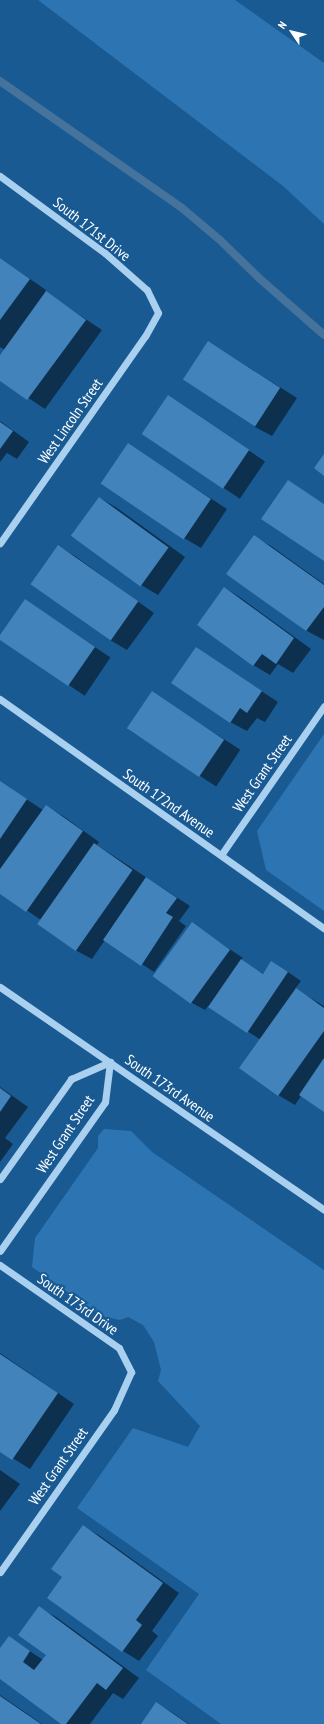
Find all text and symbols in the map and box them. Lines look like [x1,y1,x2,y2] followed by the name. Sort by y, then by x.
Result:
[272,12,312,52] north arrow
[275,19,290,32] text: N
[50,193,134,265] street label: South 171st Drive
[34,375,106,467] street label: West Lincoln Street
[229,731,295,815] street label: West Grant Street
[120,765,218,841] street label: South 172nd Avenue
[122,1050,218,1126] street label: South 173rd Avenue
[32,1091,98,1177] street label: West Grant Street
[34,1269,122,1339] street label: South 173rd Drive
[25,1424,91,1508] street label: West Grant Street

